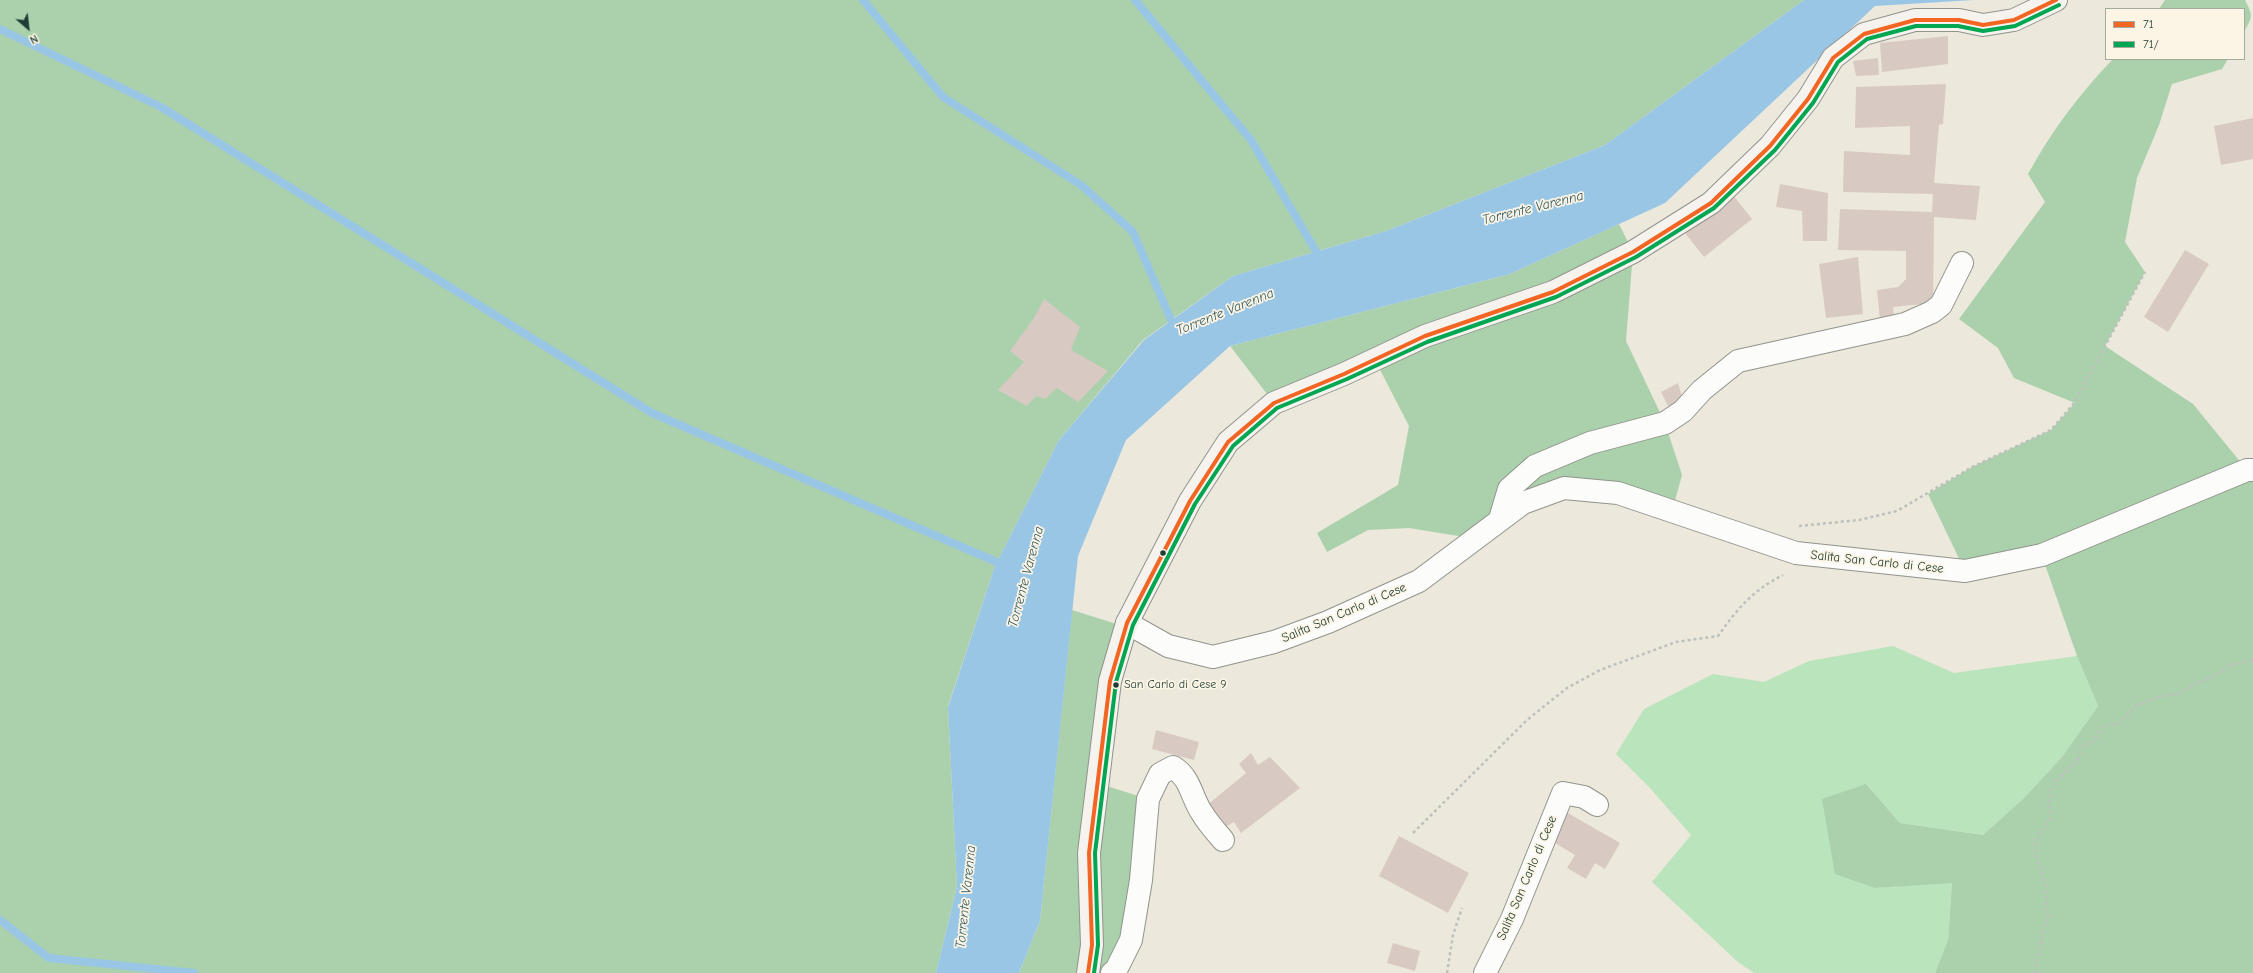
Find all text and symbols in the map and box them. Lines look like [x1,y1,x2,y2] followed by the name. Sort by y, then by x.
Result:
[8,8,48,48] north arrow
[2105,8,2245,60] legend
[2143,17,2153,31] text: 71
[28,32,40,46] text: N
[2143,37,2159,51] text: 71/
[1481,187,1585,229] water label: Torrente Varenna
[1174,285,1276,339] water label: Torrente Varenna
[1004,525,1048,629] water label: Torrente Varenna
[1810,547,1944,577] street label: Salita San Carlo di Cese
[1158,548,1168,558] unlabelled marker
[1279,580,1409,646] street label: Salita San Carlo di Cese
[1124,678,1227,692] place label: San Carlo di Cese 9
[1111,680,1121,690] marker: San Carlo di Cese 9
[1494,813,1560,943] street label: Salita San Carlo di Cese
[952,845,980,949] water label: Torrente Varenna

